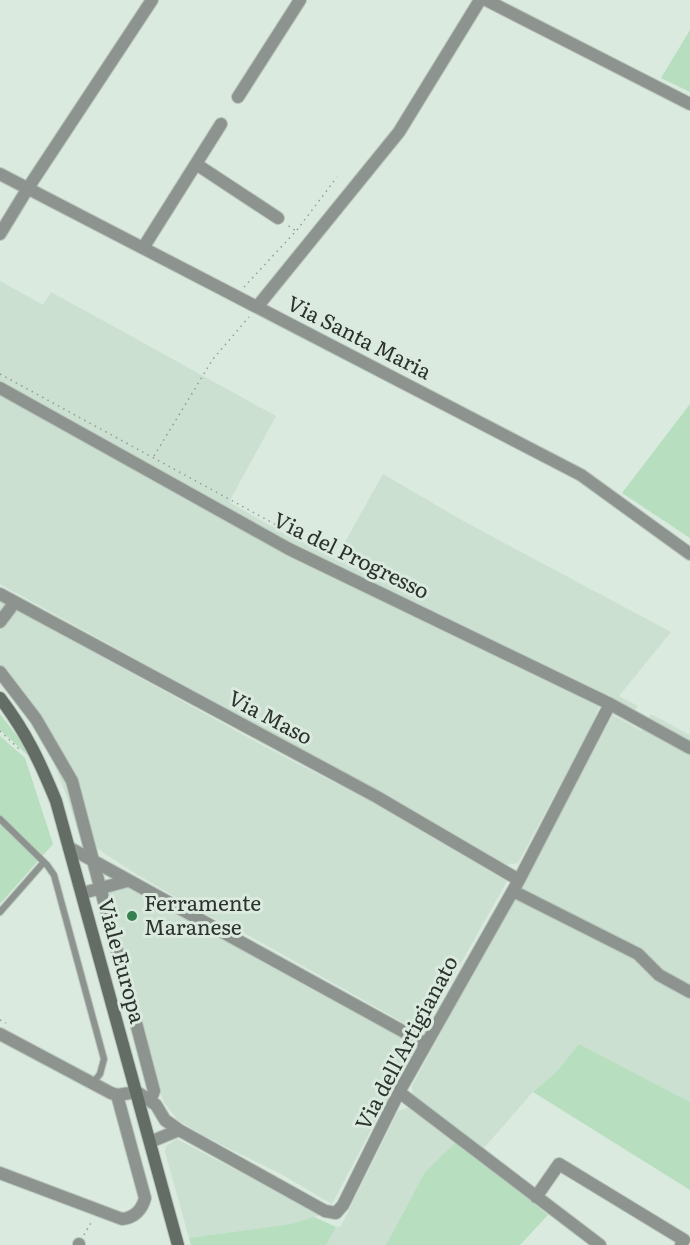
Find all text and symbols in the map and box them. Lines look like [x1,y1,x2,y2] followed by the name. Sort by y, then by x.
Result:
[283,286,438,386] street label: Via Santa Maria
[269,503,435,605] street label: Via del Progresso
[224,681,319,751] street label: Via Maso
[144,886,261,941] place label: Ferramente Maranese
[92,895,155,1027] street label: Viale Europa
[125,909,139,923] marker: Ferramente Maranese
[346,949,464,1135] street label: Via dell'Artigianato

